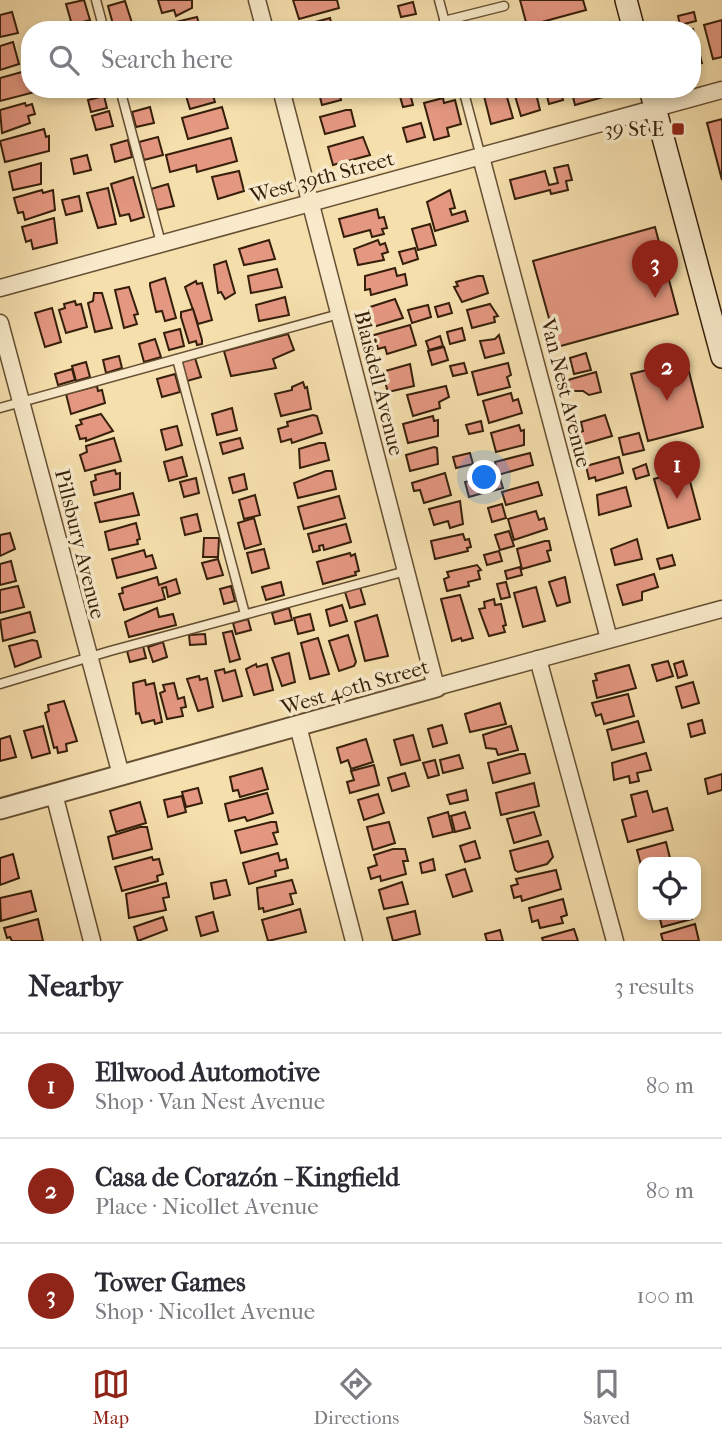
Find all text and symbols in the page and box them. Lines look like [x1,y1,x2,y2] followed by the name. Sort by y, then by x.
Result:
[21,21,701,98] search box
[45,41,83,79] icon: search
[101,44,233,75] text: Search here
[604,117,664,141] place label: 39 St E
[670,121,686,137] marker: 39 St E
[246,146,397,208] street label: West 39th Street
[632,240,678,298] pin: 3
[349,308,409,458] street label: Blaisdell Avenue
[536,315,596,470] street label: Van Nest Avenue
[644,343,690,401] pin: 2
[654,441,700,499] pin: 1
[467,460,501,494] your location
[50,467,110,621] street label: Pillsbury Avenue
[277,654,432,720] street label: West 40th Street
[638,857,701,920] map controls
[638,857,701,920] button: locate
[28,969,123,1004] text: Nearby
[614,973,694,1000] text: 3 results
[95,1057,320,1088] text: Ellwood Automotive
[47,1072,55,1099] text: 1
[646,1072,694,1099] text: 80 m
[95,1088,325,1115] text: Shop · Van Nest Avenue
[95,1162,399,1193] text: Casa de Corazón - Kingfield
[45,1177,57,1204] text: 2
[646,1177,694,1204] text: 80 m
[95,1193,319,1220] text: Place · Nicollet Avenue
[95,1267,246,1298] text: Tower Games
[46,1282,56,1309] text: 3
[636,1282,694,1309] text: 100 m
[95,1298,315,1325] text: Shop · Nicollet Avenue
[92,1365,130,1429] tab: Map
[314,1365,399,1429] tab: Directions
[583,1365,630,1429] tab: Saved

